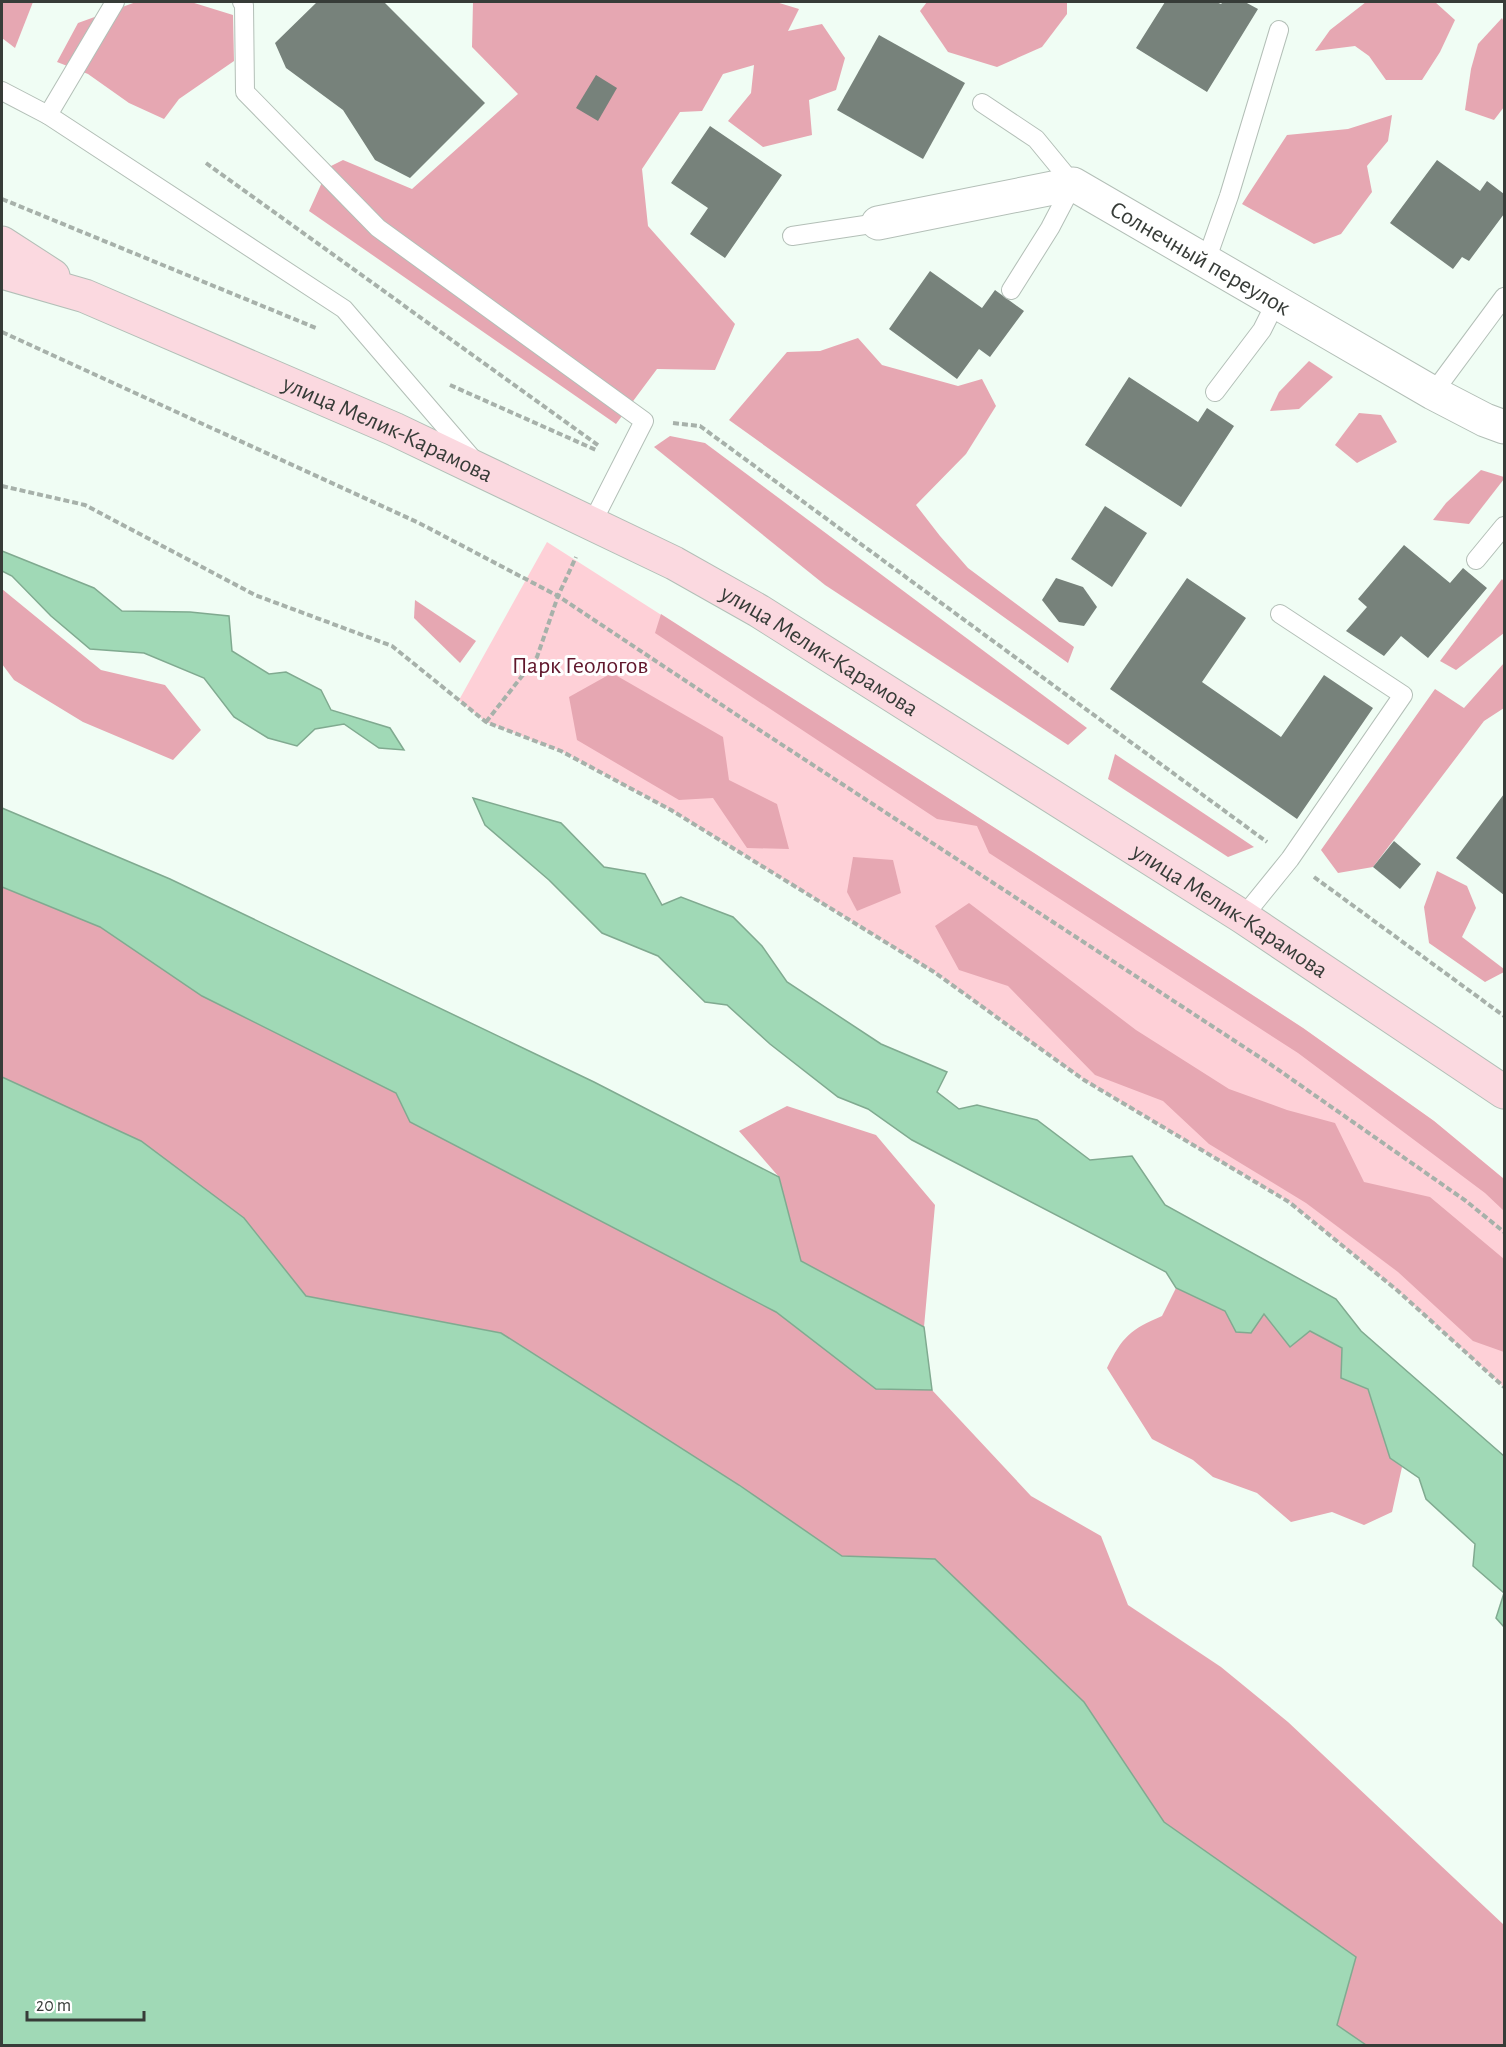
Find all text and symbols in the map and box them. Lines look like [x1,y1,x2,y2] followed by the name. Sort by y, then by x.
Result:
[1105,197,1294,320] street label: Солнечный переулок
[278,371,496,487] street label: улица Мелик-Карамова
[715,580,922,721] street label: улица Мелик-Карамова
[512,654,648,678] park label: Парк Геологов
[1127,839,1332,983] street label: улица Мелик-Карамова
[27,1984,144,2022] scale bar
[36,1997,71,2015] text: 20 m

